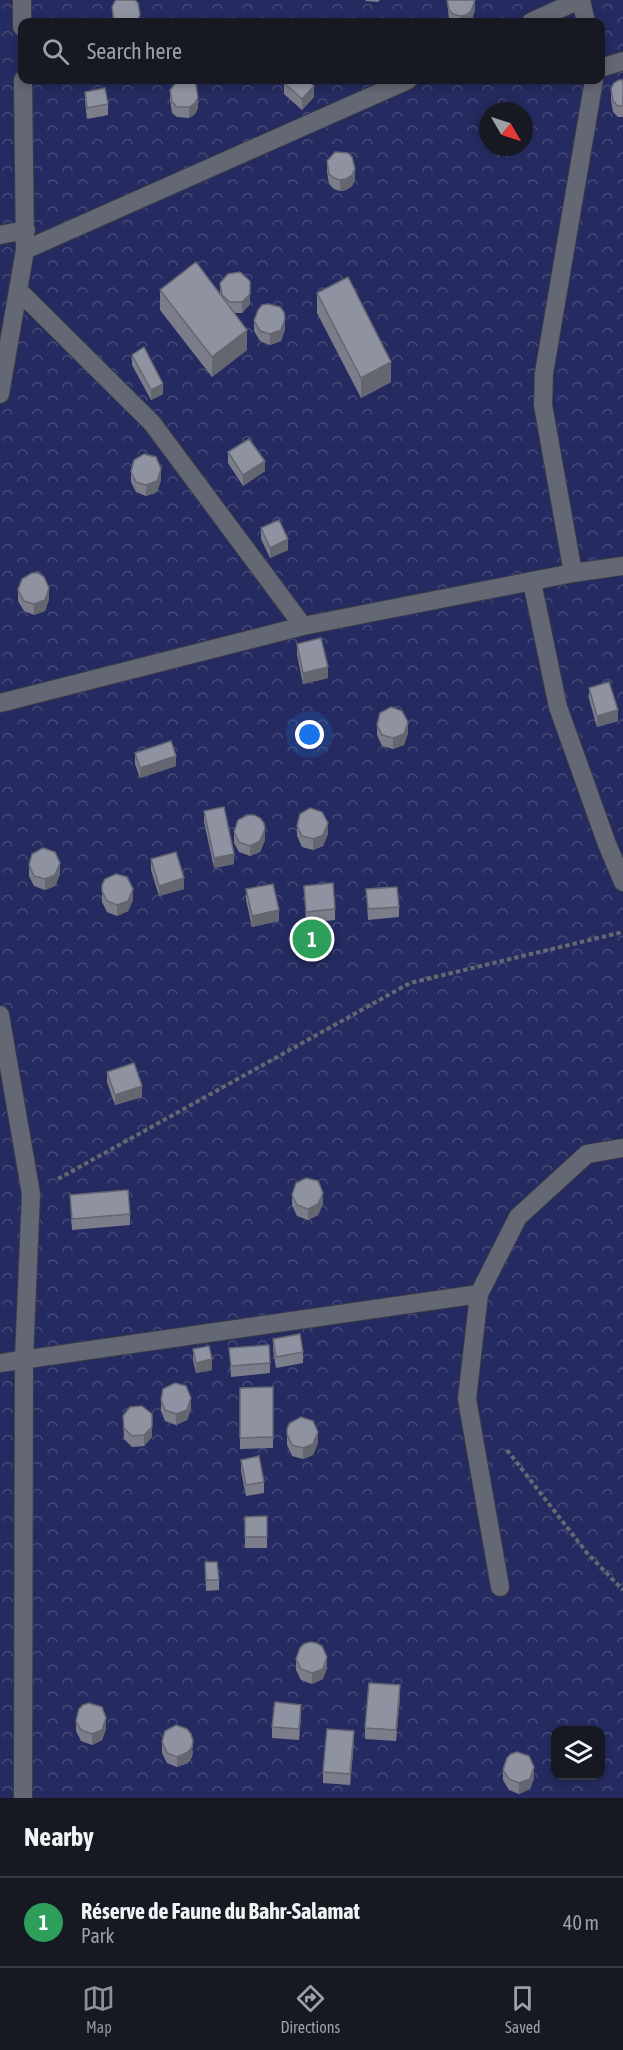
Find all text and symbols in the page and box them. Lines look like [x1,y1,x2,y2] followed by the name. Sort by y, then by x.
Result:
[18,18,605,84] search box
[39,35,72,68] icon: search
[87,38,182,64] text: Search here
[479,102,533,156] north arrow
[295,720,324,749] your location
[292,916,332,962] pin: 1
[551,1726,605,1780] map controls
[551,1726,605,1780] button: layers
[24,1822,94,1852] text: Nearby
[81,1898,360,1924] text: Réserve de Faune du Bahr-Salamat
[39,1911,48,1934] text: 1
[563,1911,599,1934] text: 40 m
[81,1924,114,1947] text: Park
[82,1982,115,2036] tab: Map
[280,1982,340,2036] tab: Directions
[505,1982,540,2036] tab: Saved

